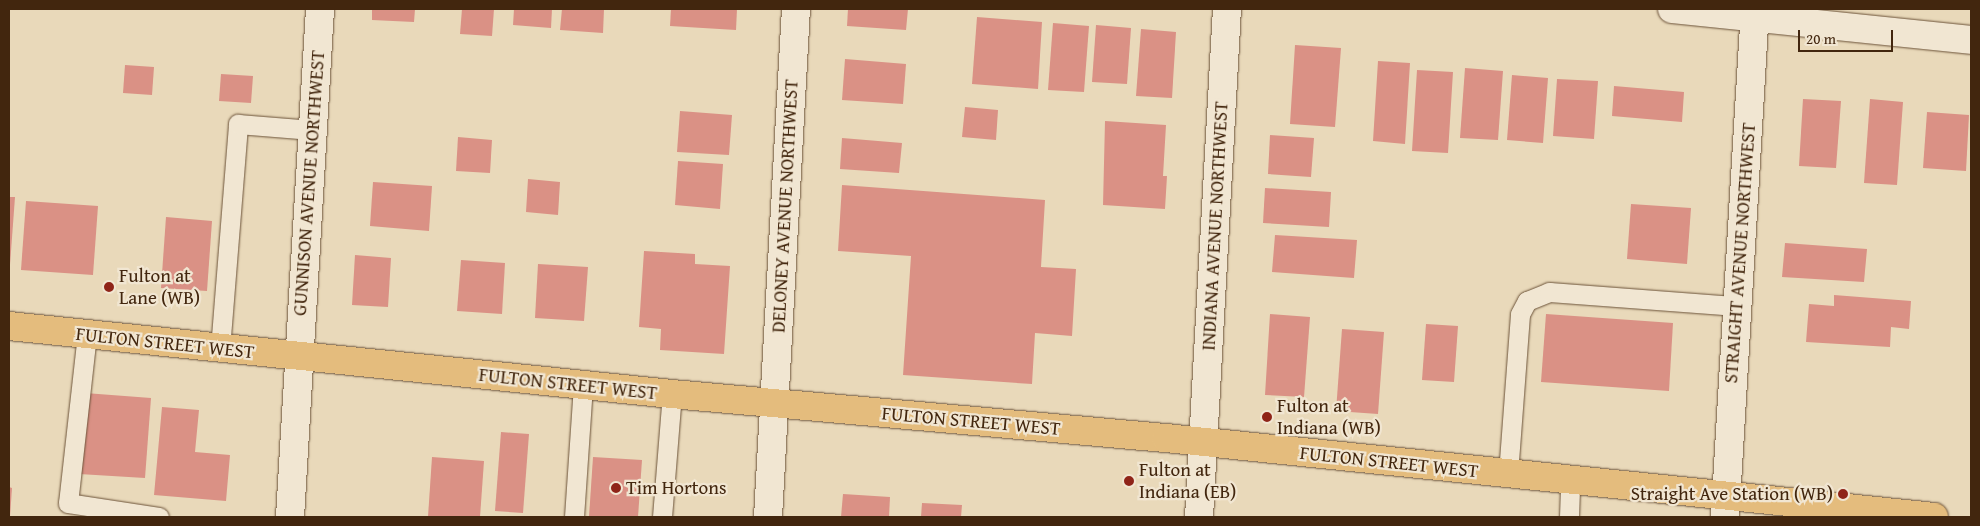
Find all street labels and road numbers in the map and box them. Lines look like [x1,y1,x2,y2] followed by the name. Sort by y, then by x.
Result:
[288,49,330,317] street label: GUNNISON AVENUE NORTHWEST
[767,79,803,333] street label: DELONEY AVENUE NORTHWEST
[1197,101,1233,351] street label: INDIANA AVENUE NORTHWEST
[1720,122,1760,384] street label: STRAIGHT AVENUE NORTHWEST
[75,322,255,364] street label: FULTON STREET WEST
[478,363,658,405] street label: FULTON STREET WEST
[881,402,1061,440] street label: FULTON STREET WEST
[1299,441,1479,483] street label: FULTON STREET WEST

